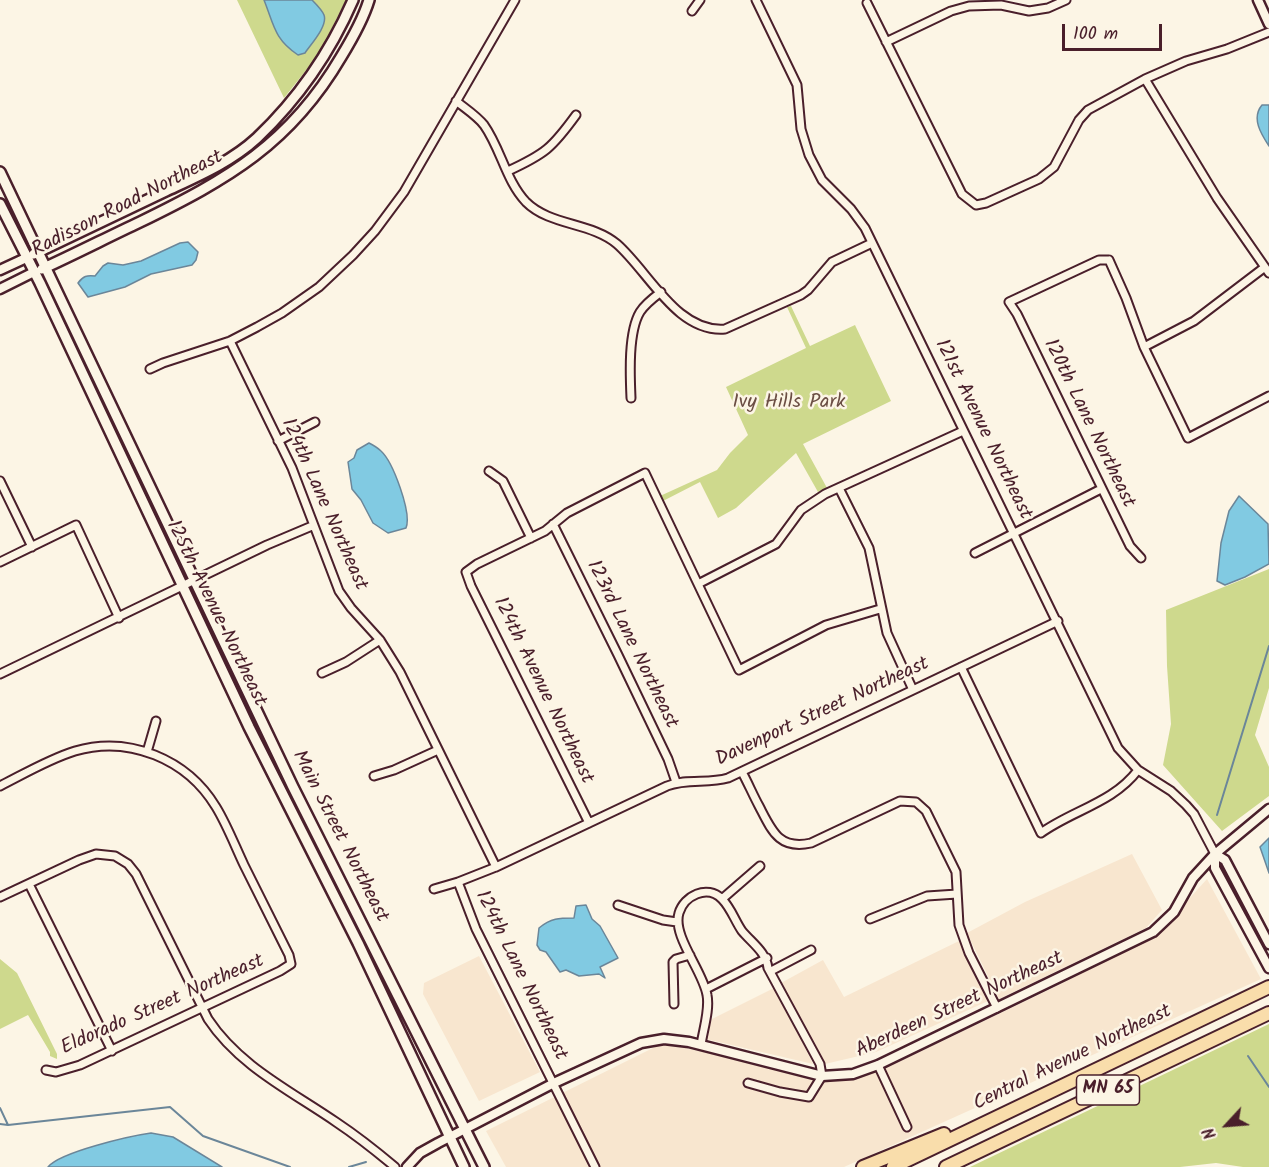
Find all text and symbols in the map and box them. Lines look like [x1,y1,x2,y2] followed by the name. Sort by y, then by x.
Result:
[1065,12,1166,50] scale bar
[1073,20,1118,49] text: 100 m
[29,146,227,264] street label: Radisson Road Northeast
[928,336,1036,524] street label: 121st Avenue Northeast
[1037,336,1139,512] street label: 120th Lane Northeast
[733,392,845,416] park label: Ivy Hills Park
[274,415,372,595] street label: 124th Lane Northeast
[159,517,271,711] street label: 125th Avenue Northeast
[580,557,682,733] street label: 123rd Lane Northeast
[486,594,598,788] street label: 124th Avenue Northeast
[713,653,933,773] street label: Davenport Street Northeast
[285,747,393,927] street label: Main Street Northeast
[469,887,571,1065] street label: 124th Lane Northeast
[853,947,1067,1065] street label: Aberdeen Street Northeast
[58,950,268,1062] street label: Eldorado Street Northeast
[970,1001,1176,1117] street label: Central Avenue Northeast
[1076,1075,1140,1105] road number: MN 65
[1197,1095,1257,1155] north arrow
[1197,1123,1224,1143] text: N

